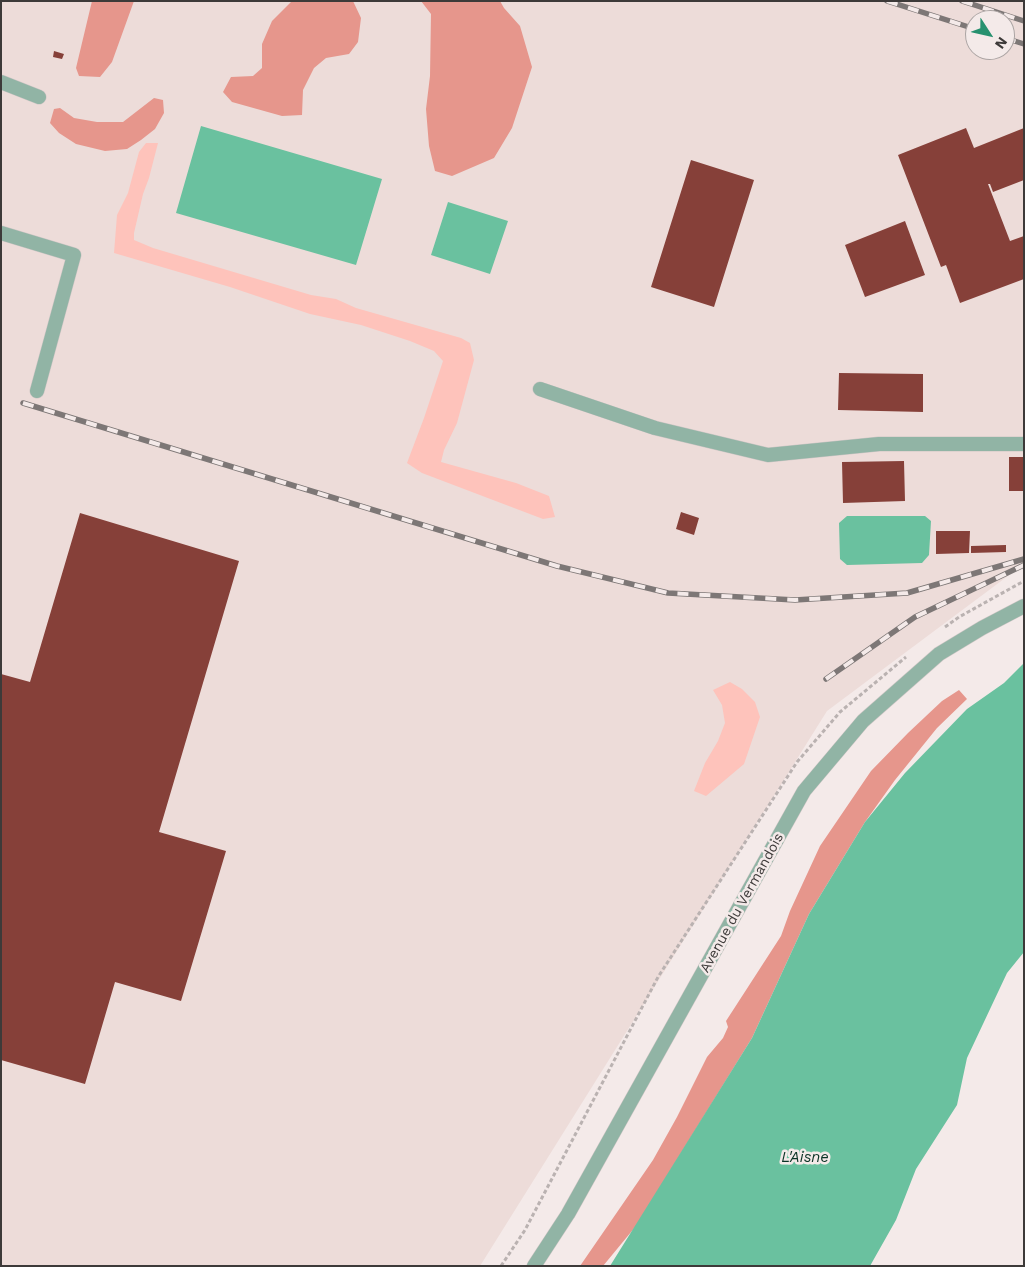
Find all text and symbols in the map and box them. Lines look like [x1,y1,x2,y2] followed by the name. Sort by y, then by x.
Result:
[965,10,1015,60] north arrow
[992,34,1011,52] text: N
[697,830,787,976] street label: Avenue du Vermandois
[781,1149,829,1167] water label: L'Aisne

